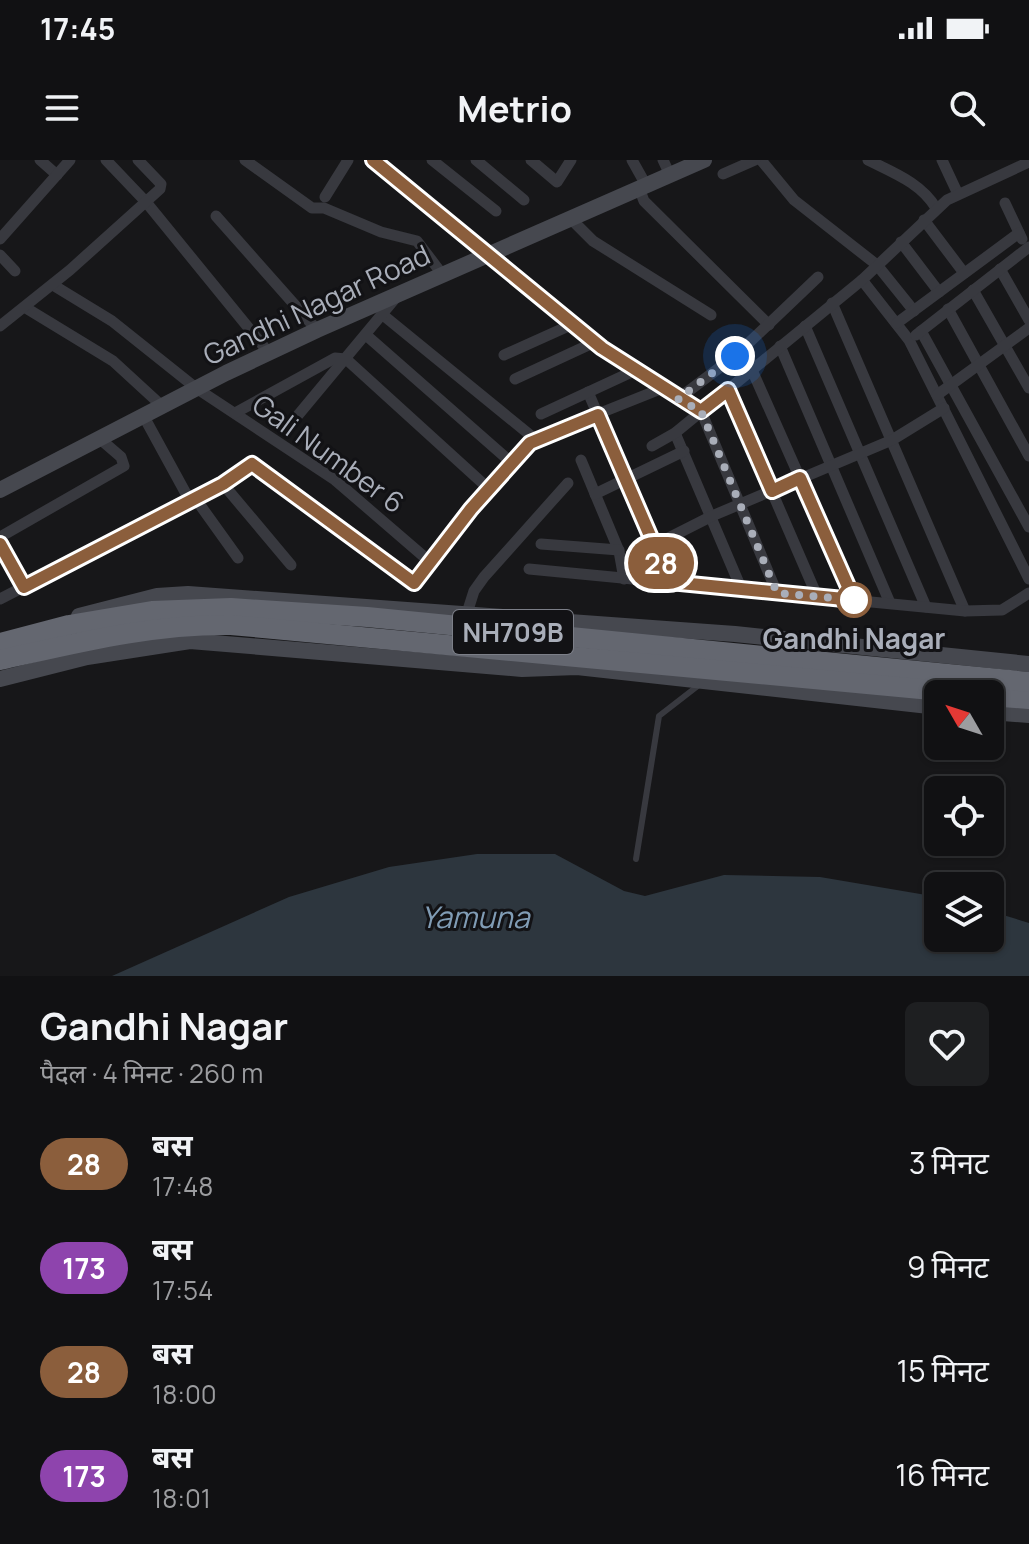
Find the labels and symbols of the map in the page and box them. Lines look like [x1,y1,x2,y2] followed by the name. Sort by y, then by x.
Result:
[196,235,436,373] street label: Gandhi Nagar Road
[715,336,755,376] your location
[245,385,413,521] street label: Gali Number 6
[625,537,697,589] line badge: 28
[837,583,871,617] marker: Gandhi Nagar
[453,610,573,654] road number: NH709B
[763,619,945,657] place label: Gandhi Nagar
[924,680,1004,760] north arrow
[421,896,531,937] water label: Yamuna

